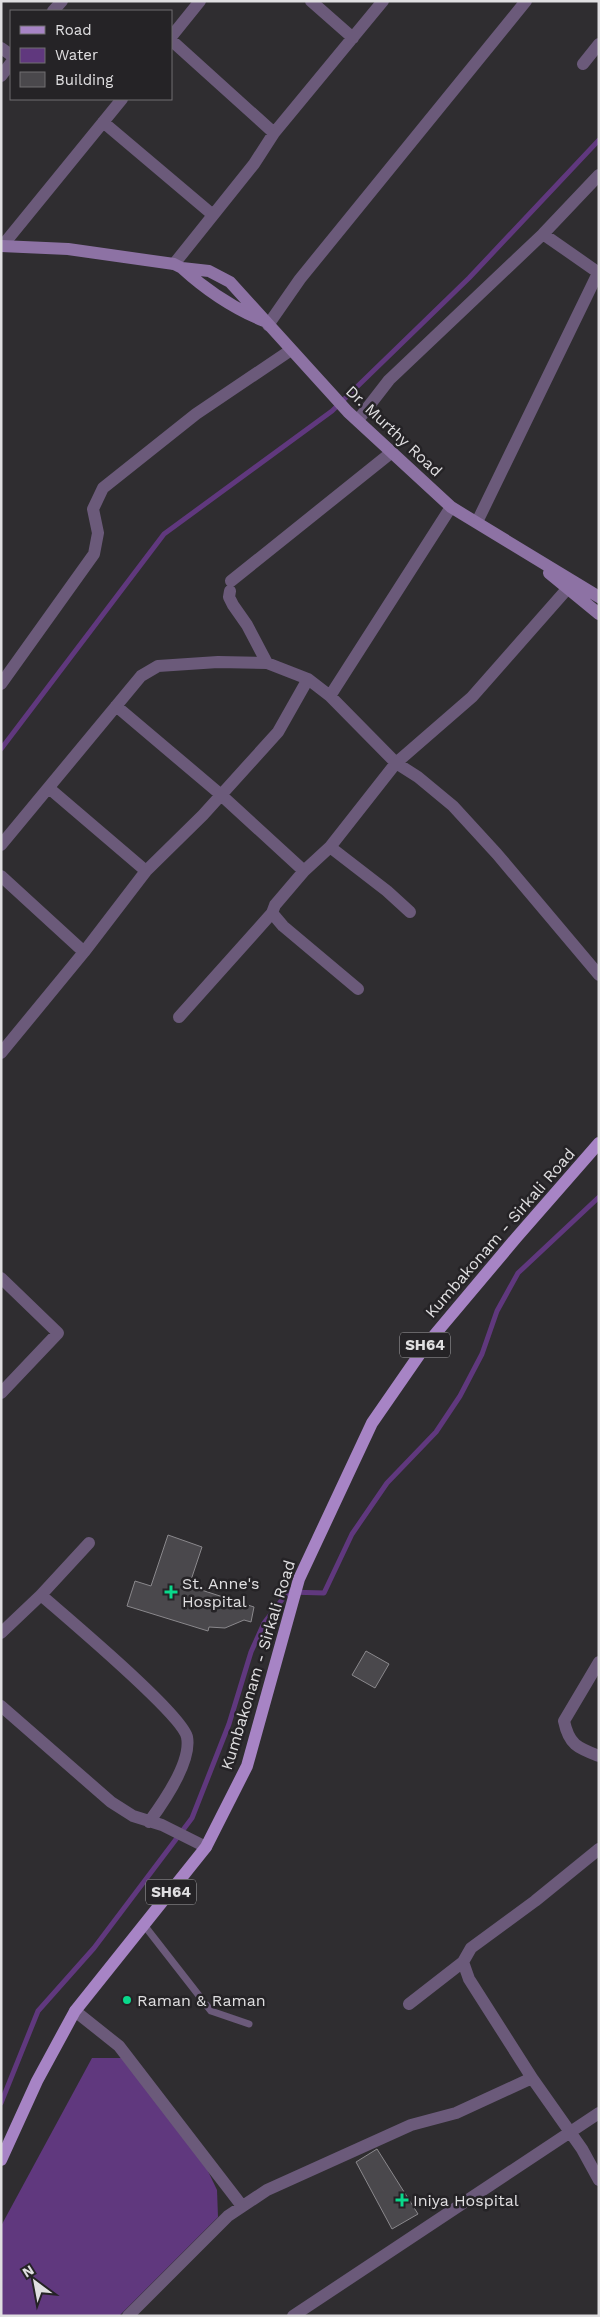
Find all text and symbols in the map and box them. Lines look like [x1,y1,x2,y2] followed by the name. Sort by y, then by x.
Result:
[10,10,172,100] legend
[55,21,92,39] text: Road
[55,46,98,64] text: Water
[55,71,113,89] text: Building
[342,382,446,480] street label: Dr. Murthy Road
[421,1144,579,1322] street label: Kumbakonam - Sirkali Road
[400,1332,450,1358] road number: SH64
[217,1558,299,1772] street label: Kumbakonam - Sirkali Road
[182,1574,259,1611] place label: St. Anne's Hospital
[164,1585,178,1599] marker: St. Anne's Hospital
[146,1880,196,1904] road number: SH64
[137,1991,266,2010] place label: Raman & Raman
[121,1994,133,2006] marker: Raman & Raman
[413,2191,519,2210] place label: Iniya Hospital
[395,2193,409,2207] marker: Iniya Hospital
[10,2257,60,2307] north arrow
[19,2261,37,2281] text: N

